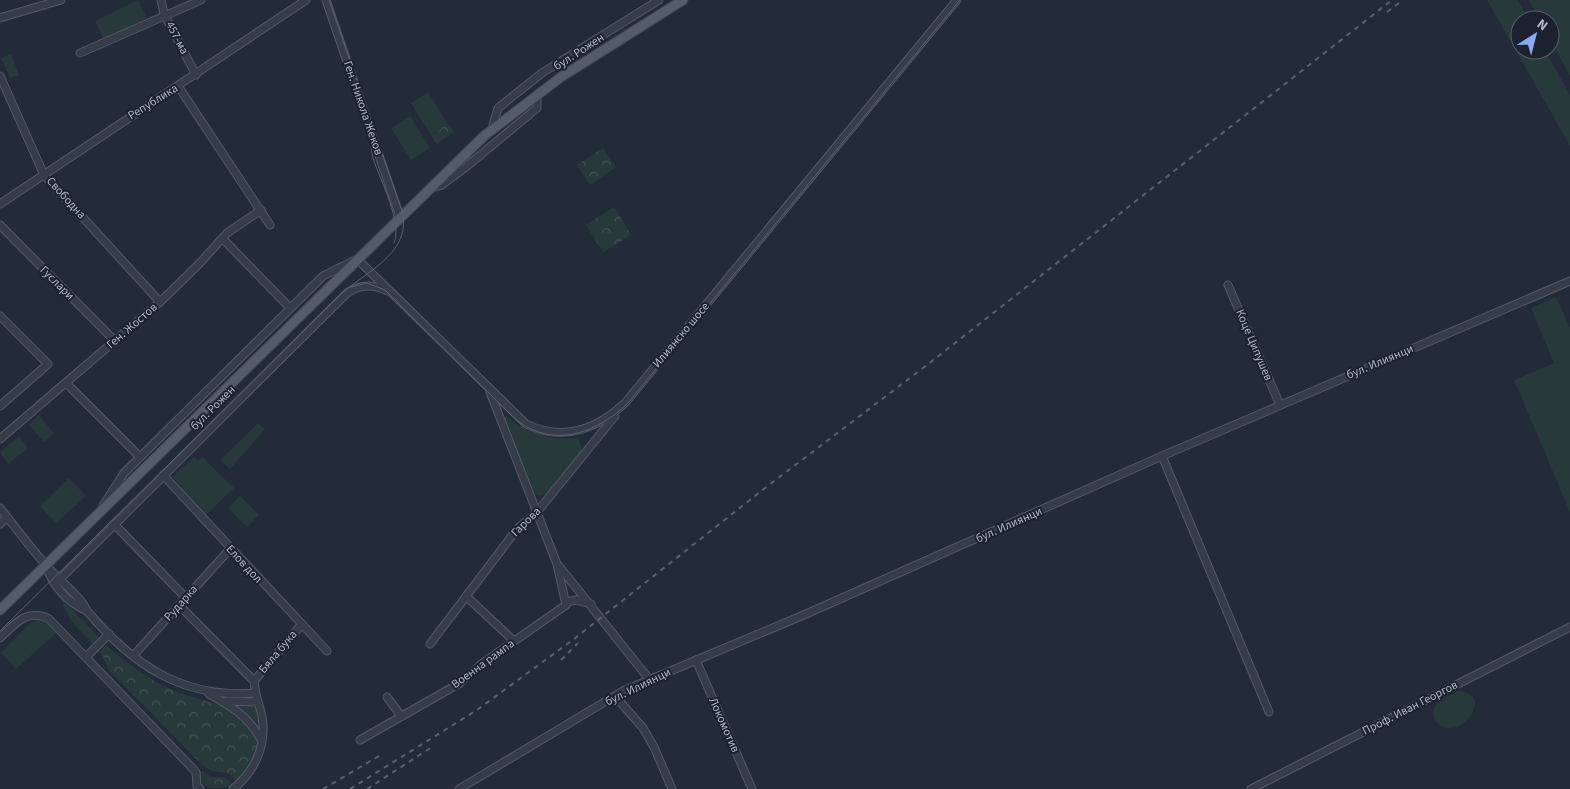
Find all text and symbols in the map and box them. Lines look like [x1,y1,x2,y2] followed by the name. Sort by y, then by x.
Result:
[1510,10,1560,60] north arrow
[1532,14,1552,36] text: N
[161,18,193,58] street label: 457-ма
[550,29,608,75] street label: бул. Рожен
[339,59,387,157] street label: Ген. Никола Жеков
[125,80,181,124] street label: Република
[42,173,90,223] street label: Свободна
[36,262,78,304] street label: Гуслари
[103,299,161,353] street label: Ген. Жостов
[649,299,713,371] street label: Илиянско шосе
[1231,307,1277,383] street label: Коце Ципушев
[1344,340,1416,384] street label: бул. Илиянци
[187,382,239,434] street label: бул. Рожен
[507,503,545,541] street label: Гарова
[973,503,1045,547] street label: бул. Илиянци
[222,541,266,587] street label: Елов дол
[160,581,202,625] street label: Рударка
[255,627,301,677] street label: Бяла бука
[448,635,518,693] street label: Военна рампа
[602,664,674,710] street label: бул. Илиянци
[1359,677,1461,739] street label: Проф. Иван Георгов
[704,695,744,755] street label: Локомотив

